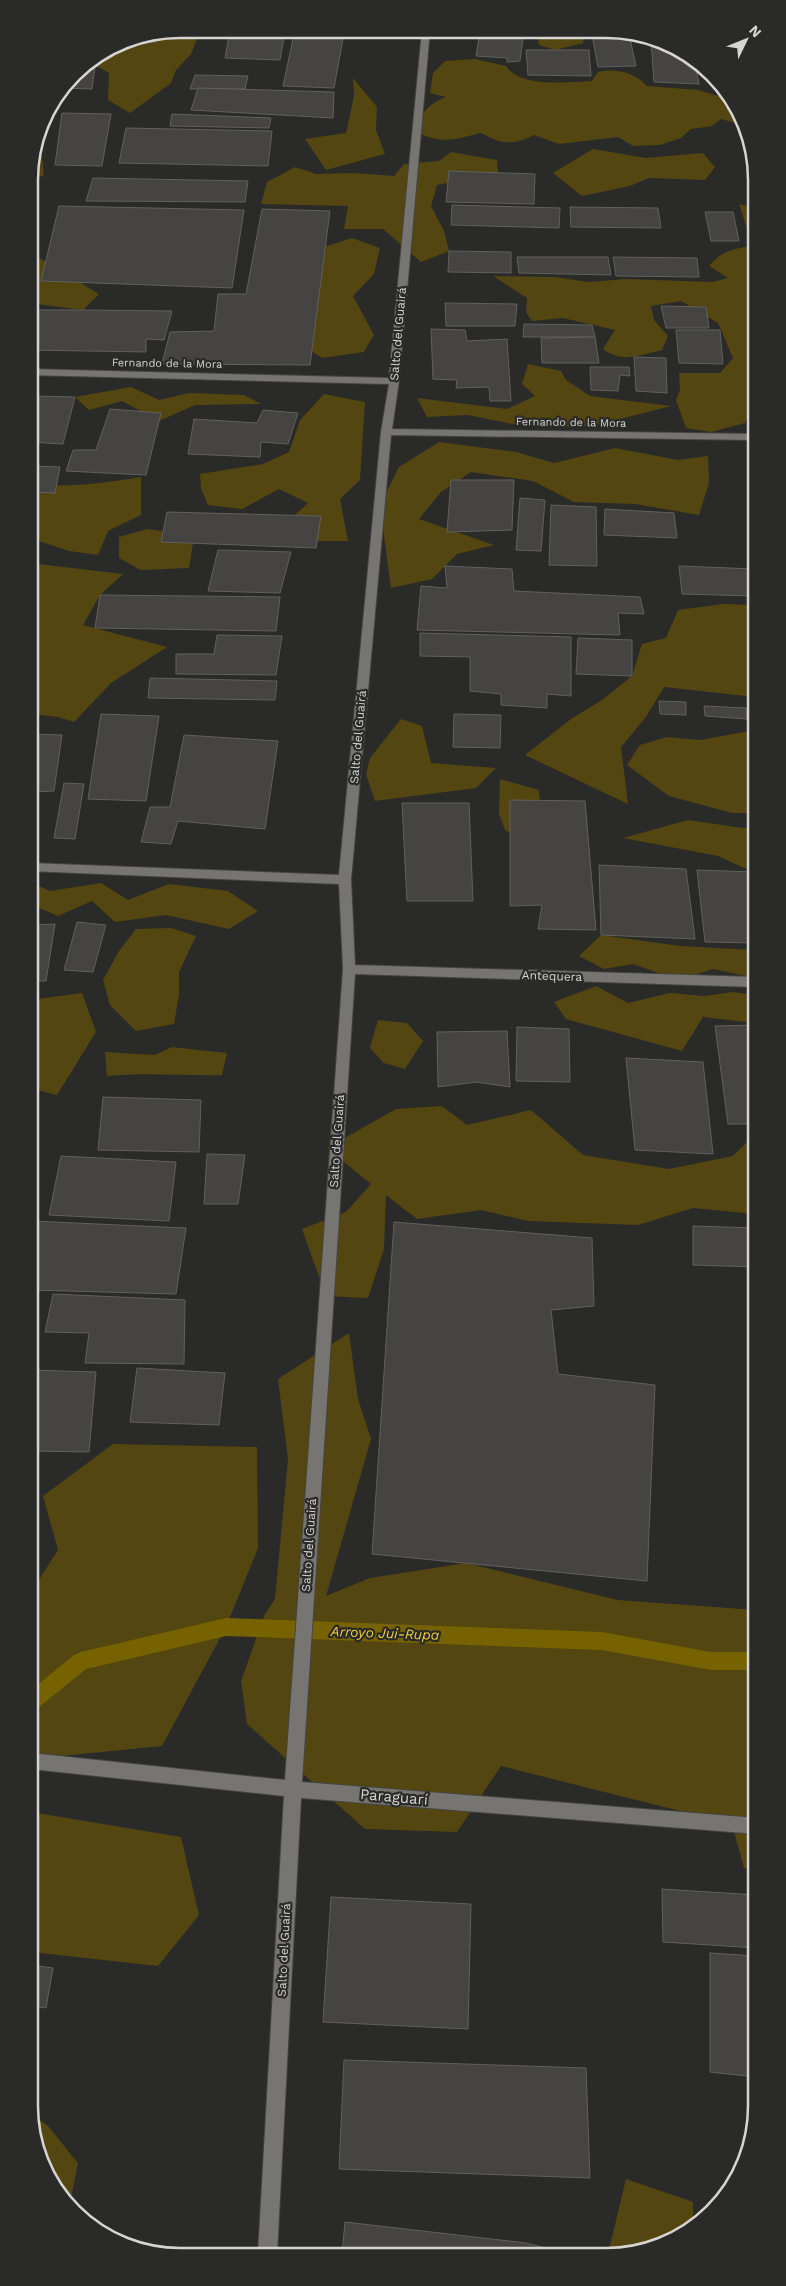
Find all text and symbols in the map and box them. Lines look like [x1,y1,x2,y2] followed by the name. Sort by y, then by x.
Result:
[721,15,771,65] north arrow
[746,22,765,40] text: N
[387,287,409,381] street label: Salto del Guairá
[112,356,222,371] street label: Fernando de la Mora
[516,415,626,430] street label: Fernando de la Mora
[347,690,369,784] street label: Salto del Guairá
[521,968,583,984] street label: Antequera
[327,1094,347,1188] street label: Salto del Guairá
[299,1498,319,1592] street label: Salto del Guairá
[329,1623,440,1643] water label: Arroyo Jui-Rupa
[359,1785,429,1809] street label: Paraguarí
[275,1903,293,1997] street label: Salto del Guairá

